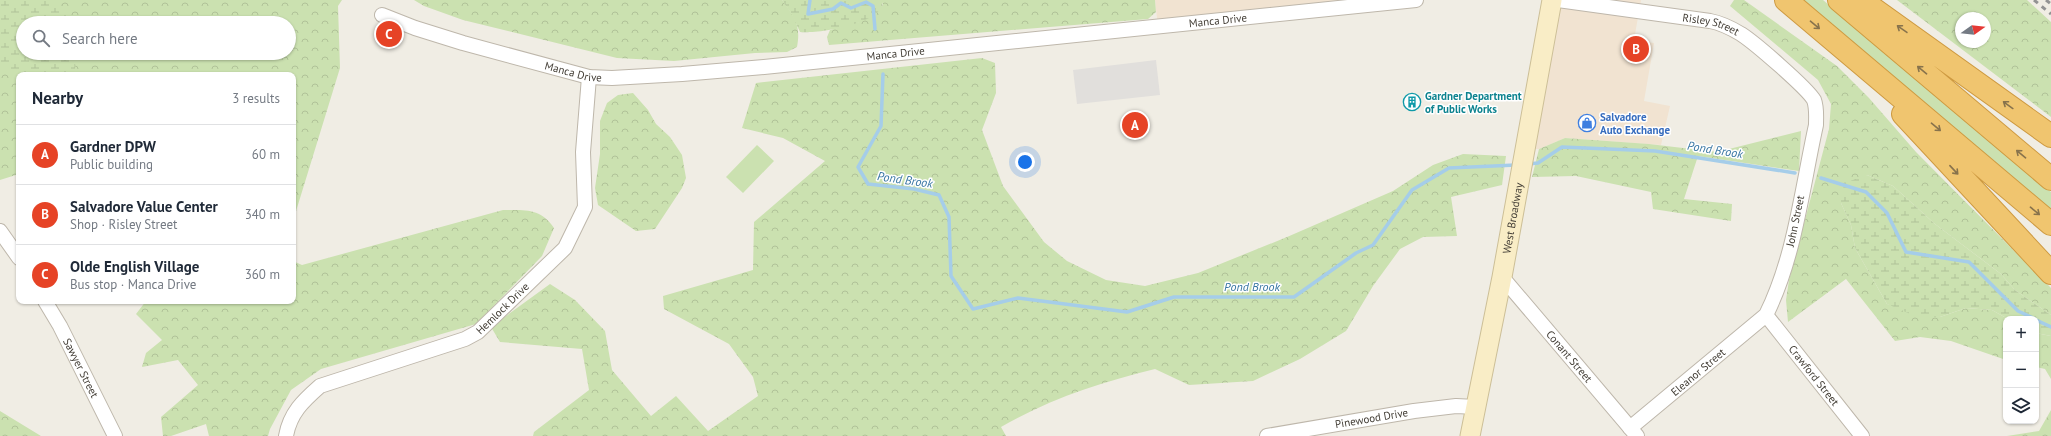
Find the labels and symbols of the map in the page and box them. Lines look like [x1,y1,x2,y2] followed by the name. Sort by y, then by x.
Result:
[1188,10,1248,30] street label: Manca Drive
[1682,10,1742,39] street label: Risley Street
[1955,12,1991,48] north arrow
[376,19,402,49] pin: C
[1810,21,1821,30] one-way arrow
[1897,25,1908,33] one-way arrow
[1623,34,1649,64] pin: B
[866,43,926,63] street label: Manca Drive
[543,58,603,85] street label: Manca Drive
[1916,66,1927,75] one-way arrow
[1425,89,1522,116] place label: Gardner Department of Public Works
[1402,92,1422,112] building icon: Gardner Department of Public Works
[2003,101,2014,109] one-way arrow
[1122,110,1148,140] pin: A
[1600,110,1670,137] place label: Salvadore Auto Exchange
[1577,113,1597,133] shop icon: Salvadore Auto Exchange
[1931,123,1941,132] one-way arrow
[1686,138,1744,161] water label: Pond Brook
[2016,149,2026,158] one-way arrow
[1015,152,1035,172] your location
[1949,165,1959,175] one-way arrow
[876,168,934,191] water label: Pond Brook
[1499,181,1526,255] street label: West Broadway
[1783,194,1807,249] street label: John Street
[2030,207,2041,216] one-way arrow
[473,279,532,337] street label: Hemlock Drive
[1224,279,1281,294] water label: Pond Brook
[1543,327,1596,385] street label: Conant Street
[60,336,102,400] street label: Sawyer Street
[1786,342,1842,409] street label: Crawford Street
[1668,345,1728,399] street label: Eleanor Street
[1334,405,1410,431] street label: Pinewood Drive

